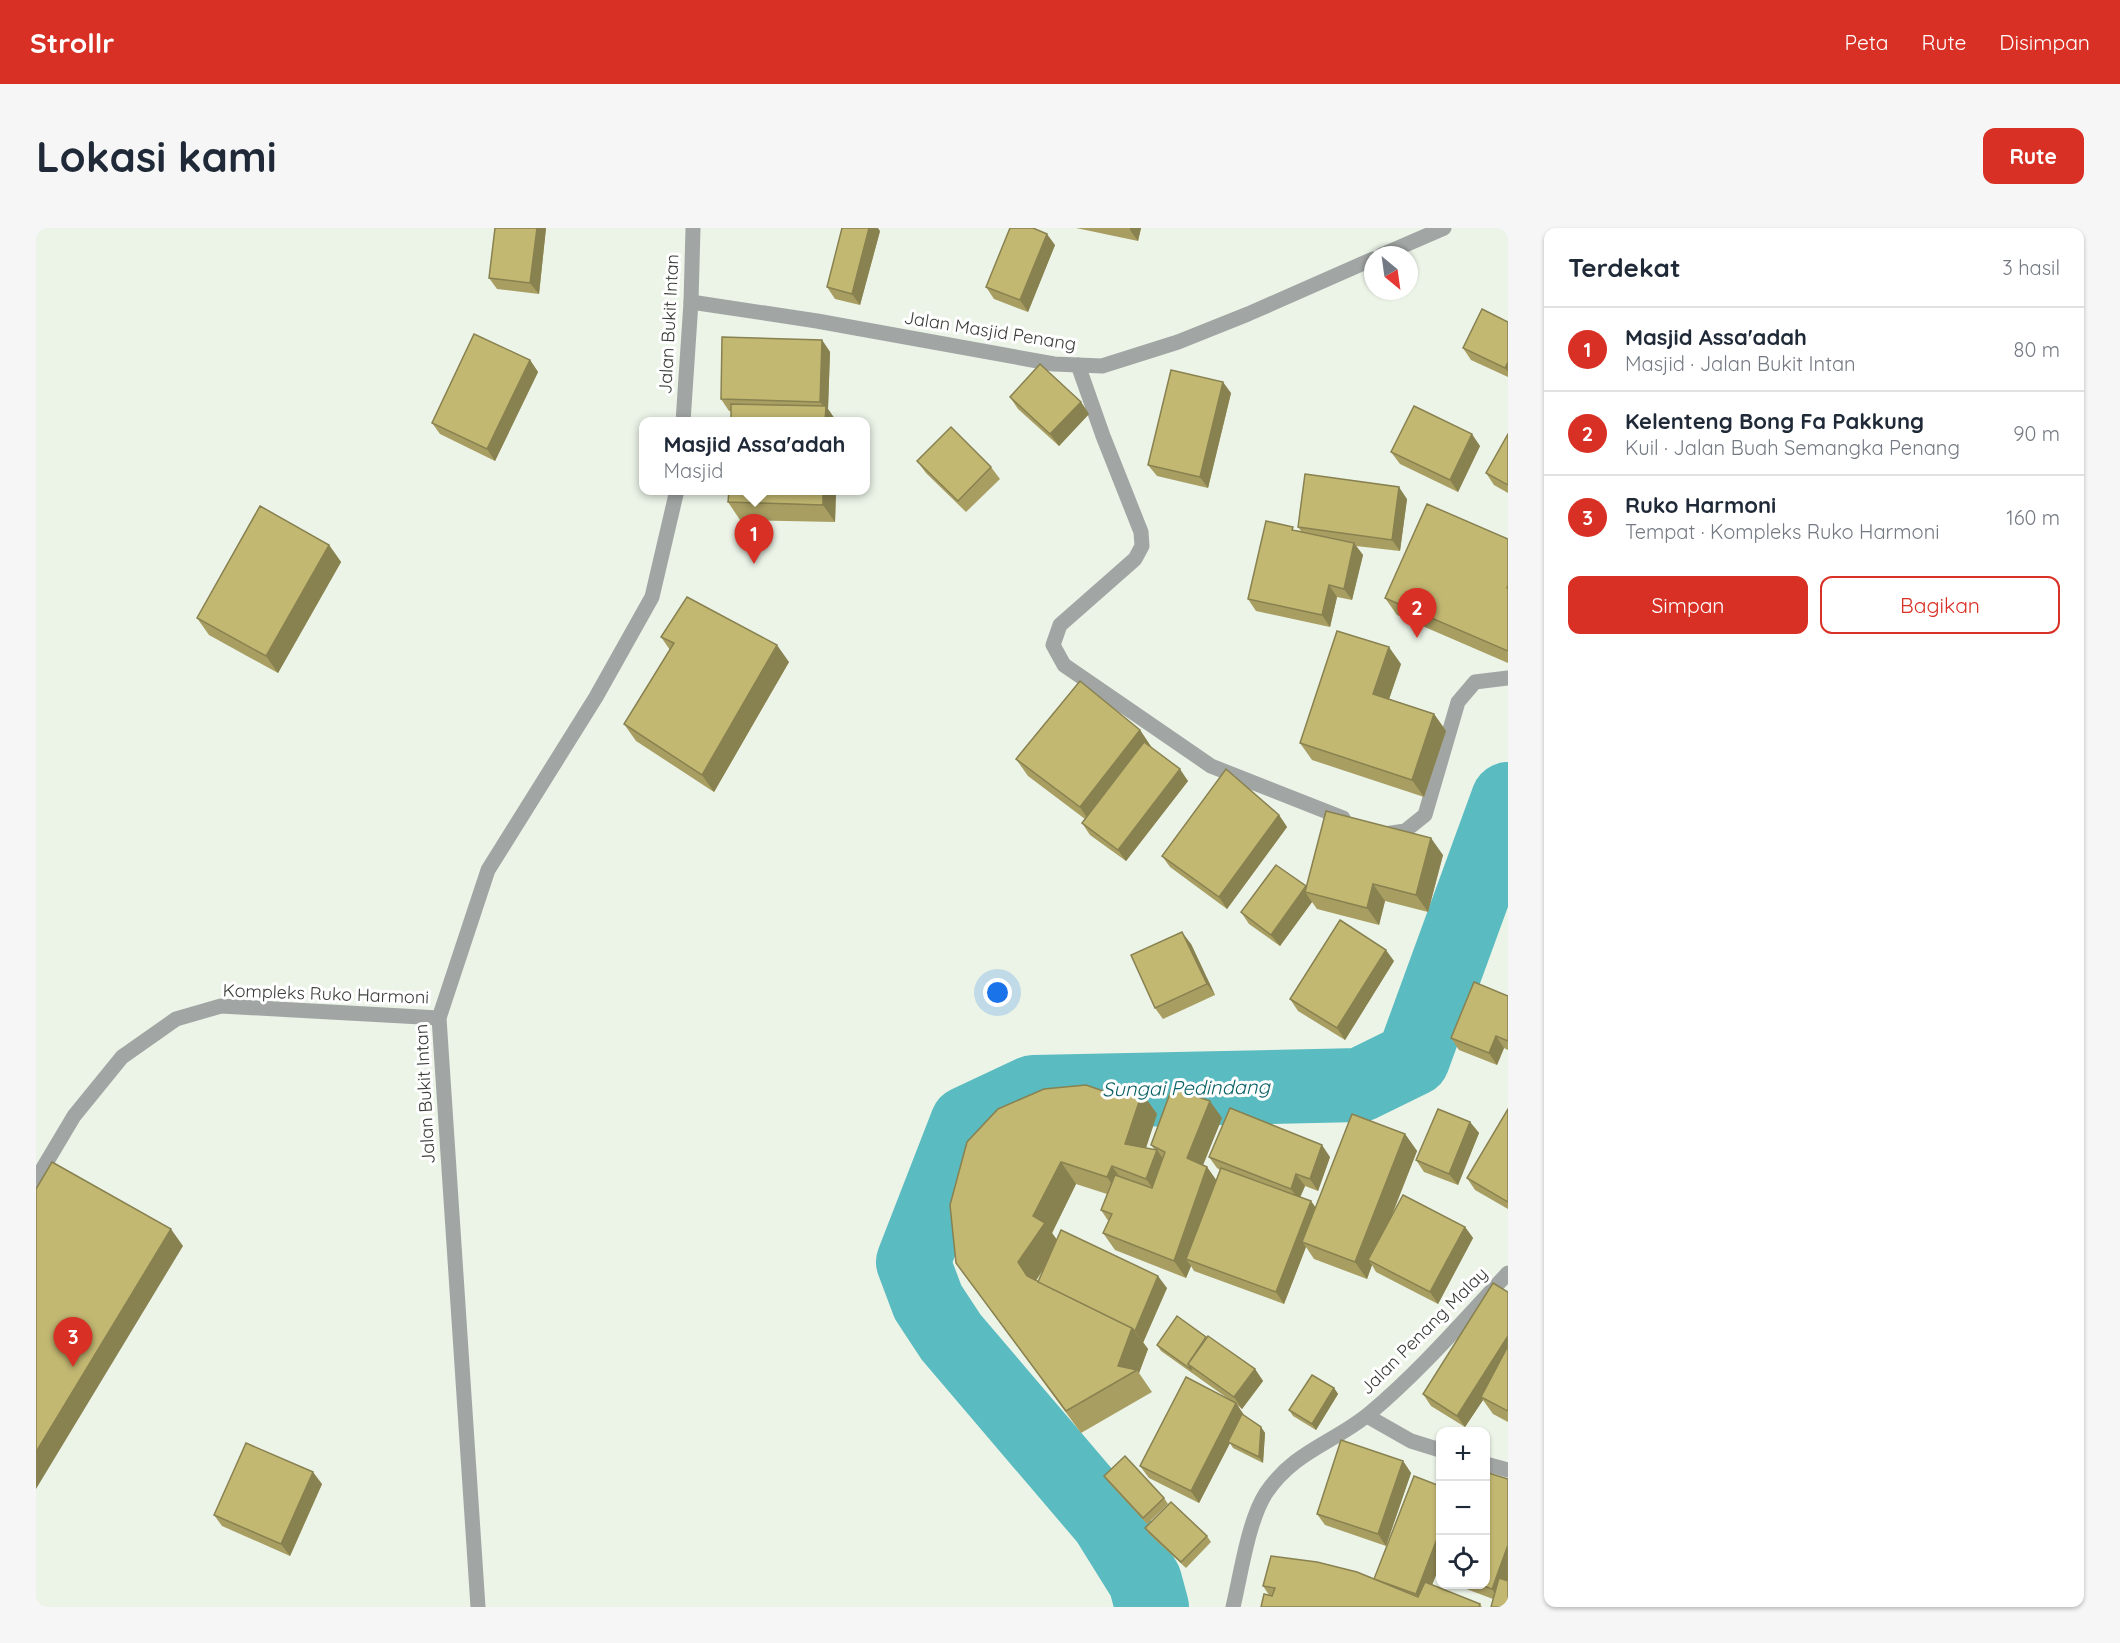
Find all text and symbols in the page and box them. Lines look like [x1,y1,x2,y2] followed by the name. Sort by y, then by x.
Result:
[30,25,114,60] text: Strollr
[1845,29,1889,55] text: Peta
[1922,29,1966,55] text: Rute
[1999,29,2090,55] text: Disimpan
[1983,128,2084,184] button: Rute
[36,130,277,183] text: Lokasi kami
[1364,246,1418,300] north arrow
[1568,251,1681,284] text: Terdekat
[653,253,684,395] street label: Jalan Bukit Intan
[2002,255,2060,280] text: 3 hasil
[902,306,1078,355] street label: Jalan Masjid Penang
[1625,323,1807,351] text: Masjid Assa'adah
[1584,337,1591,362] text: 1
[2014,337,2060,362] text: 80 m
[1625,351,1856,376] text: Masjid · Jalan Bukit Intan
[1625,407,1924,435] text: Kelenteng Bong Fa Pakkung
[639,417,870,495] popup
[1582,421,1593,446] text: 2
[2013,421,2060,446] text: 90 m
[664,430,845,458] text: Masjid Assa'adah
[1625,435,1960,460] text: Kuil · Jalan Buah Semangka Penang
[664,458,723,483] text: Masjid
[1625,491,1776,519] text: Ruko Harmoni
[1582,505,1593,530] text: 3
[2006,505,2060,530] text: 160 m
[734,514,774,564] pin: 1
[1625,519,1939,544] text: Tempat · Kompleks Ruko Harmoni
[1568,576,1808,634] button: Simpan
[1820,576,2060,634] button: Bagikan
[1398,588,1436,638] pin: 2
[222,978,430,1009] street label: Kompleks Ruko Harmoni
[983,978,1012,1007] your location
[409,1023,440,1165] street label: Jalan Bukit Intan
[1102,1074,1272,1101] water label: Sungai Pedindang
[1355,1262,1492,1399] street label: Jalan Penang Malay
[54,1318,93,1367] pin: 3
[1436,1427,1490,1589] map controls
[1436,1427,1490,1481] button: +
[1436,1481,1490,1535] button: −
[1436,1535,1490,1589] button: locate

